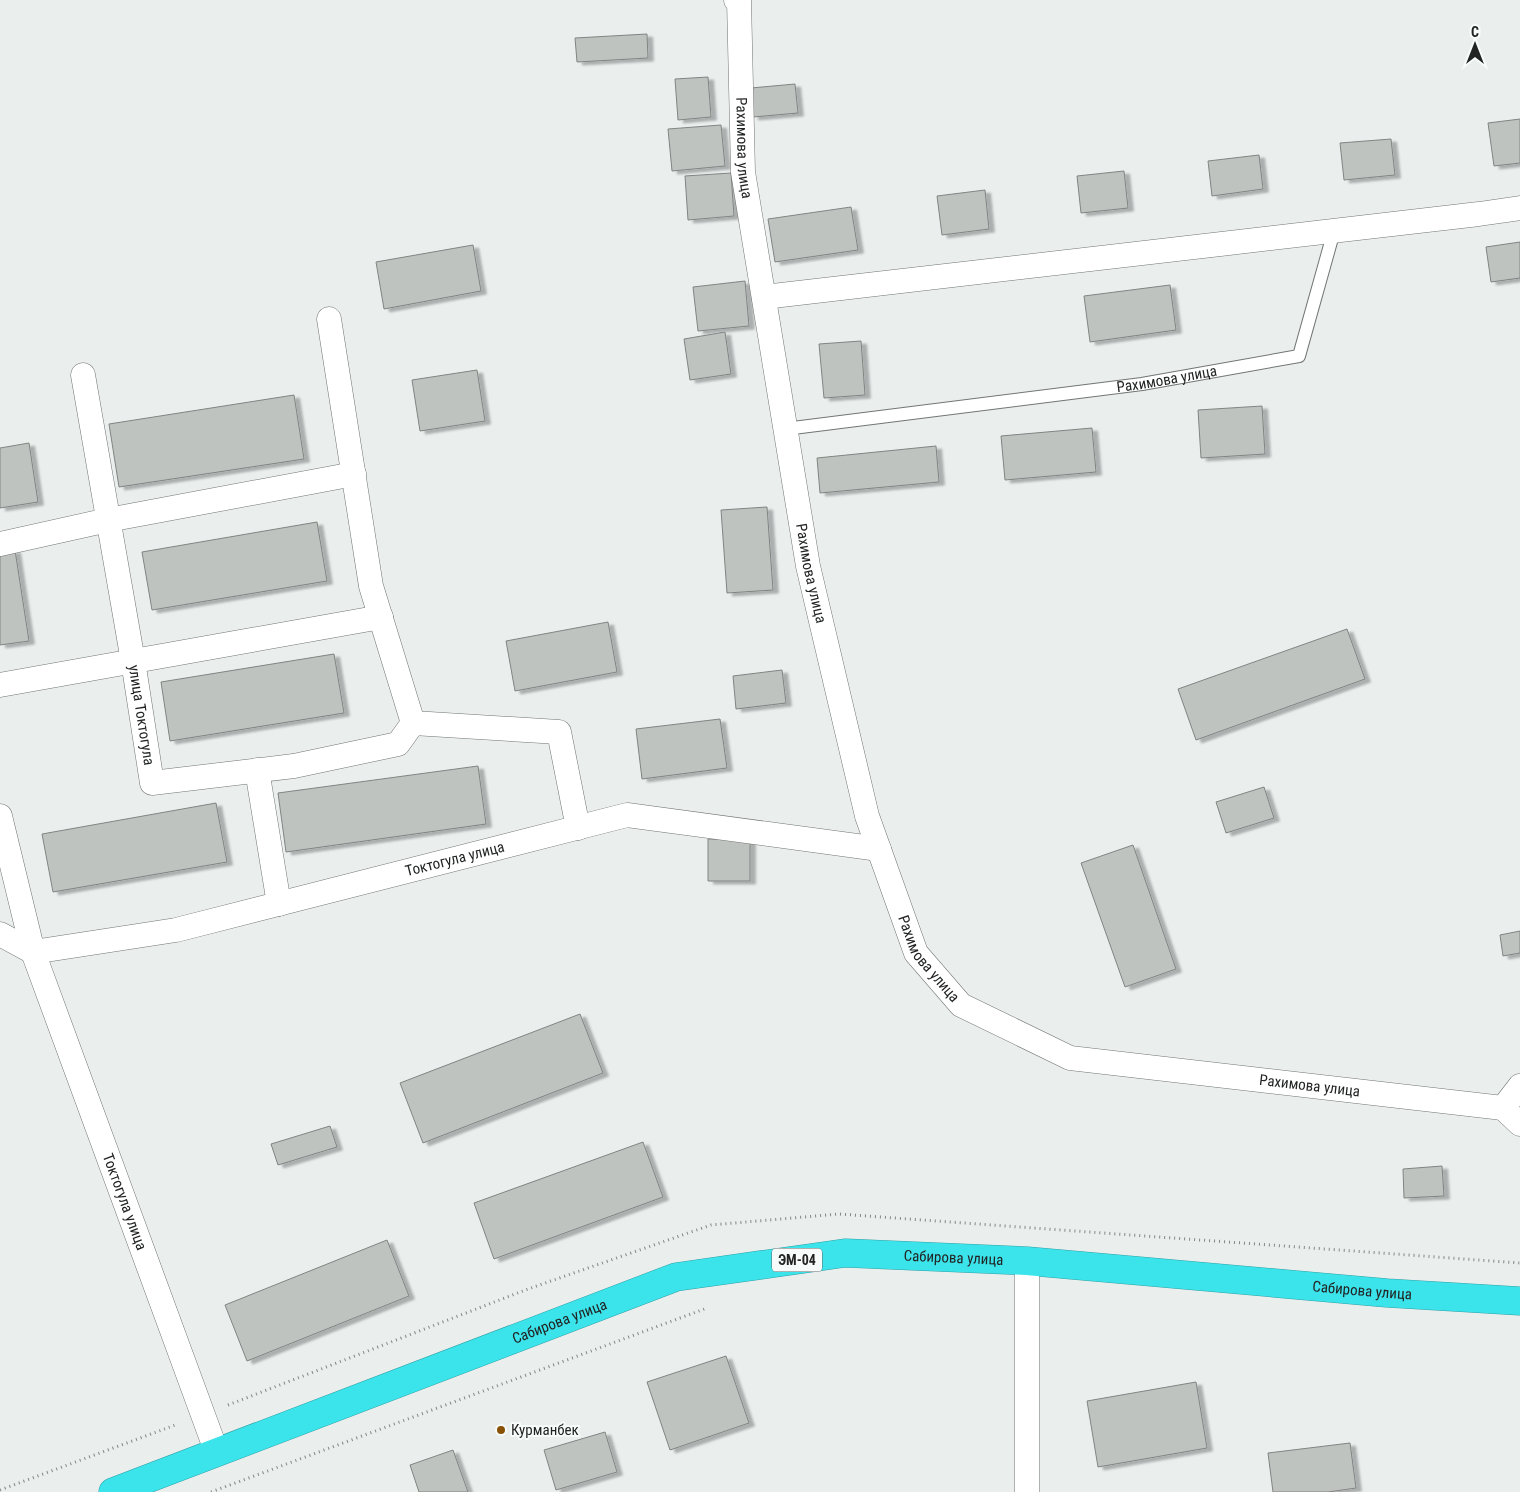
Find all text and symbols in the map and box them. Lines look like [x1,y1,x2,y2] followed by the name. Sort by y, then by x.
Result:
[1450,20,1500,70] north arrow
[1471,24,1479,40] text: С
[732,97,756,200] street label: Рахимова улица
[1116,362,1218,396] street label: Рахимова улица
[792,522,830,625] street label: Рахимова улица
[125,664,158,766] street label: улица Токтогула
[403,838,506,880] street label: Токтогула улица
[894,913,963,1006] street label: Рахимова улица
[1258,1071,1361,1100] street label: Рахимова улица
[99,1151,151,1253] street label: Токтогула улица
[903,1247,1004,1269] street label: Сабирова улица
[772,1248,822,1272] road number: ЭМ-04
[1312,1277,1413,1303] street label: Сабирова улица
[510,1295,609,1348] street label: Сабирова улица
[511,1421,579,1439] place label: Курманбек
[495,1424,507,1436] marker: Курманбек

